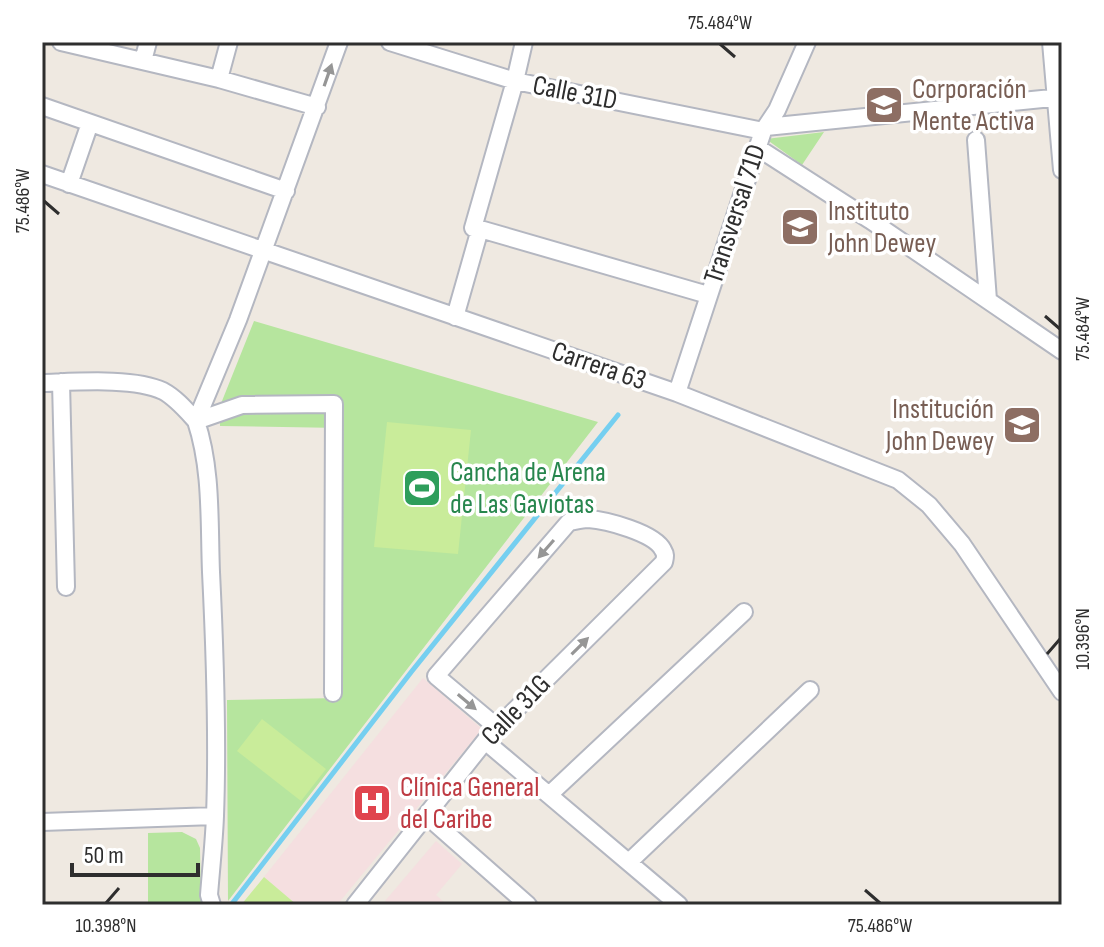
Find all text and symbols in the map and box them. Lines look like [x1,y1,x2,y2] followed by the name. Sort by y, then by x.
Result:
[688,11,752,35] text: 75.484°W
[322,62,334,86] one-way arrow
[530,69,620,117] street label: Calle 31D
[912,73,1034,138] place label: Corporación Mente Activa
[863,84,905,126] school or university icon: Corporación Mente Activa
[697,140,773,288] street label: Transversal 71D
[11,169,35,233] text: 75.486°W
[827,195,936,260] place label: Instituto John Dewey
[779,206,821,248] school or university icon: Instituto John Dewey
[1071,297,1095,361] text: 75.484°W
[547,335,651,397] street label: Carrera 63
[885,393,994,458] place label: Institución John Dewey
[1001,404,1043,446] school or university icon: Institución John Dewey
[450,456,606,521] place label: Cancha de Arena de Las Gaviotas
[401,467,443,509] sports icon: Cancha de Arena de Las Gaviotas
[538,538,555,558] one-way arrow
[1071,608,1095,670] text: 10.396°N
[570,637,588,656] one-way arrow
[474,668,558,752] street label: Calle 31G
[456,693,476,710] one-way arrow
[400,771,539,836] place label: Clínica General del Caribe
[351,782,393,824] hospital icon: Clínica General del Caribe
[72,827,198,877] scale bar
[84,841,124,870] text: 50 m
[76,914,136,938] text: 10.398°N
[848,914,912,938] text: 75.486°W

